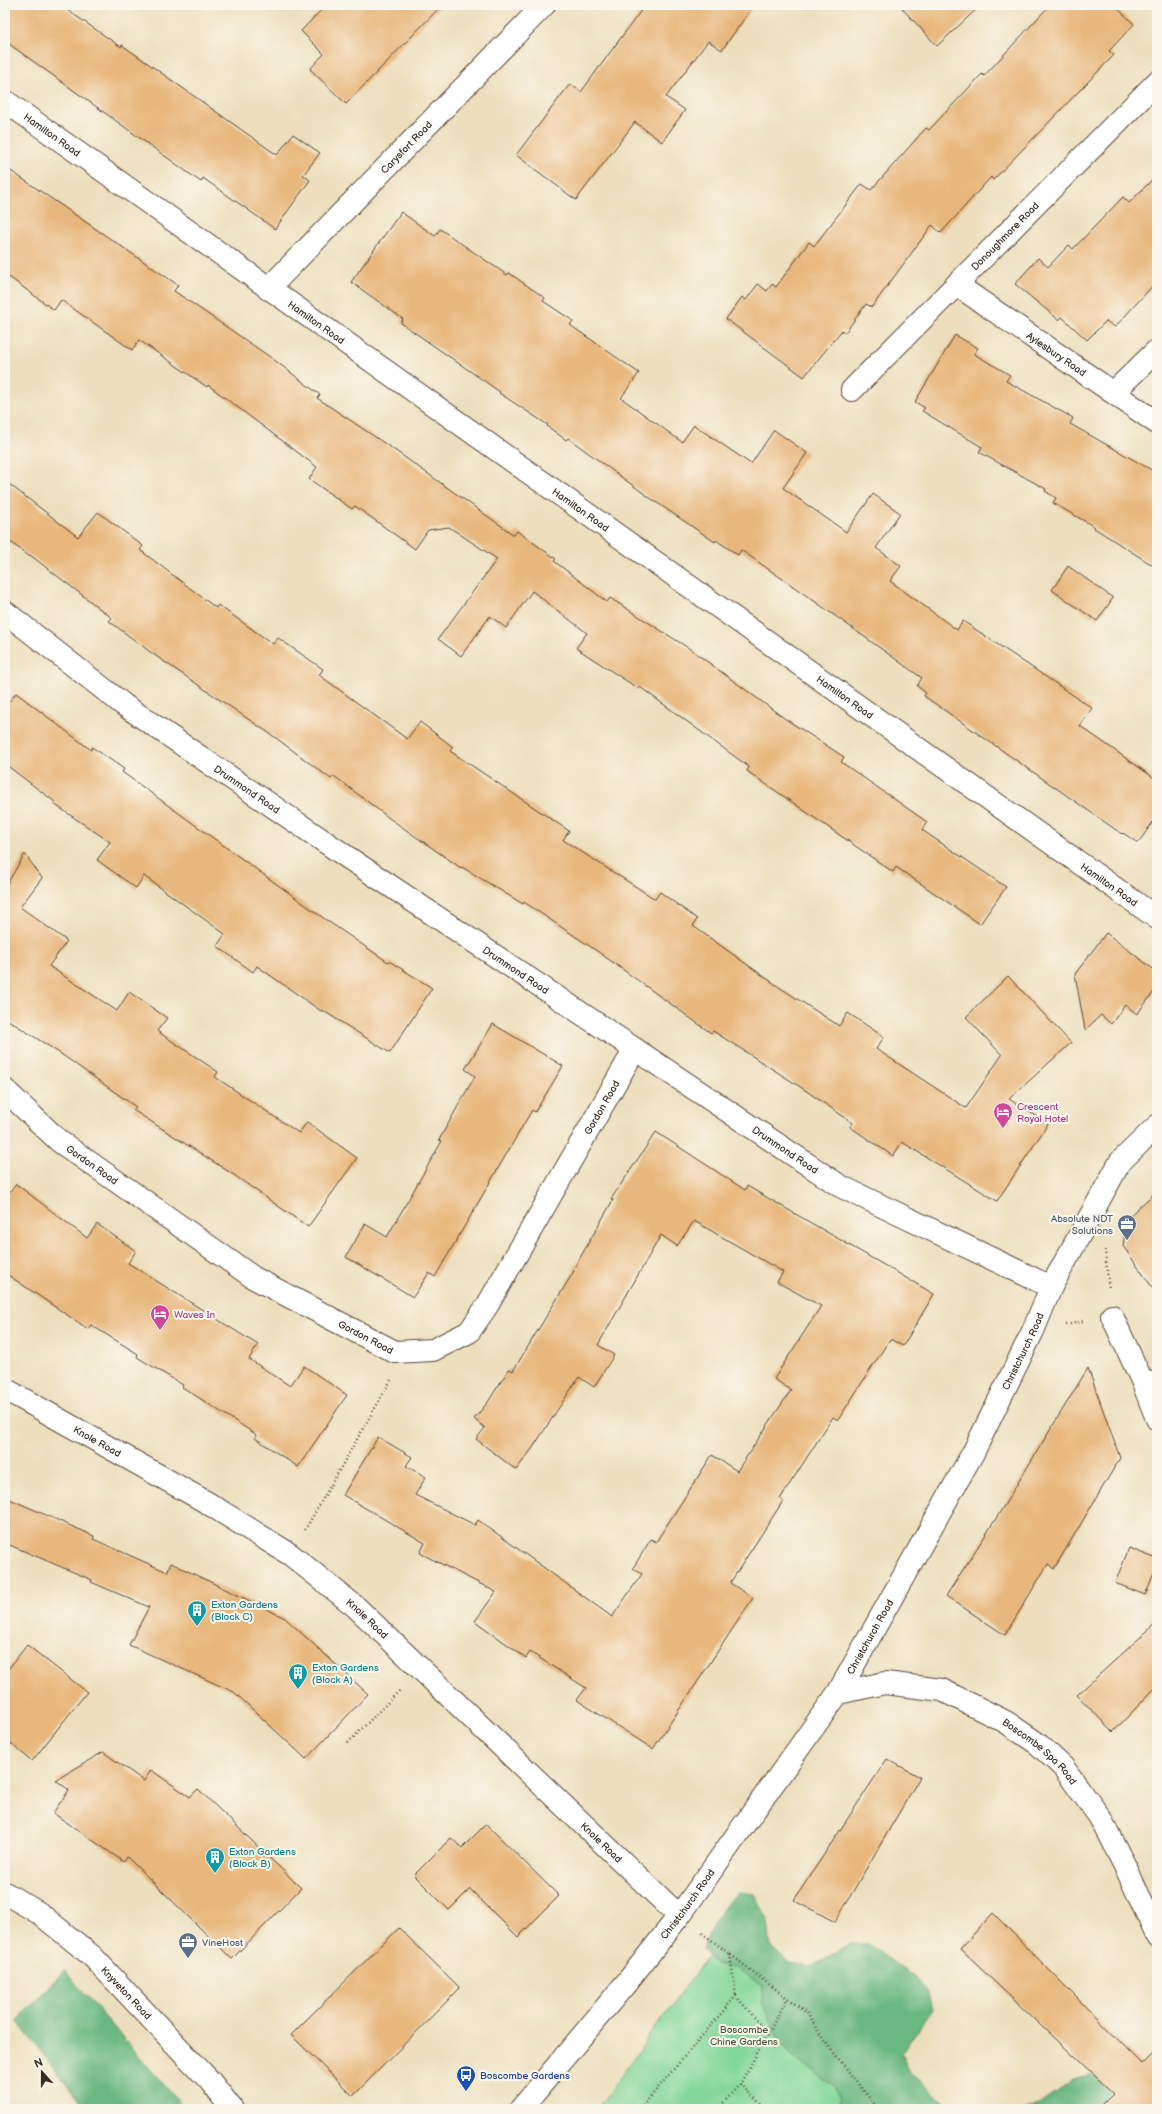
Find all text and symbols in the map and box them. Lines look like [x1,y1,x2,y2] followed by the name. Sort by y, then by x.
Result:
[21,111,83,160] street label: Hamilton Road
[379,119,435,176] street label: Carysfort Road
[969,200,1042,273] street label: Donoughmore Road
[285,299,347,347] street label: Hamilton Road
[1024,330,1088,379] street label: Aylesbury Road
[550,486,611,535] street label: Hamilton Road
[814,673,876,722] street label: Hamilton Road
[211,763,282,817] street label: Drummond Road
[1078,861,1140,909] street label: Hamilton Road
[480,944,551,997] street label: Drummond Road
[582,1078,623,1137] street label: Gordon Road
[992,1101,1014,1129] hotel icon: Crescent Royal Hotel
[1017,1101,1068,1125] place label: Crescent Royal Hotel
[750,1124,820,1177] street label: Drummond Road
[64,1143,120,1188] street label: Gordon Road
[1051,1213,1113,1237] place label: Absolute NDT Solutions
[1116,1213,1138,1241] office icon: Absolute NDT Solutions
[149,1303,171,1331] hotel icon: Waves In
[174,1309,216,1321] place label: Waves In
[1000,1311,1047,1392] street label: Christchurch Road
[336,1318,395,1357] street label: Gordon Road
[71,1424,123,1460] street label: Knole Road
[344,1597,390,1642] street label: Knole Road
[845,1597,896,1677] street label: Christchurch Road
[186,1599,208,1627] building icon: Exton Gardens (Block C)
[211,1599,278,1623] place label: Exton Gardens (Block C)
[287,1662,309,1690] building icon: Exton Gardens (Block A)
[312,1662,379,1686] place label: Exton Gardens (Block A)
[1000,1716,1079,1787] street label: Boscombe Spa Road
[578,1820,624,1866] street label: Knole Road
[204,1846,226,1874] building icon: Exton Gardens (Block B)
[229,1846,296,1870] place label: Exton Gardens (Block B)
[658,1867,718,1942] street label: Christchurch Road
[177,1931,199,1959] office icon: VineHost
[202,1937,243,1949] place label: VineHost
[98,1964,154,2022] street label: Knyveton Road
[710,2024,778,2048] park label: Boscombe Chine Gardens
[22,2052,62,2092] north arrow
[32,2056,45,2071] text: N
[455,2064,477,2092] bus stop icon: Boscombe Gardens
[480,2070,570,2082] place label: Boscombe Gardens

